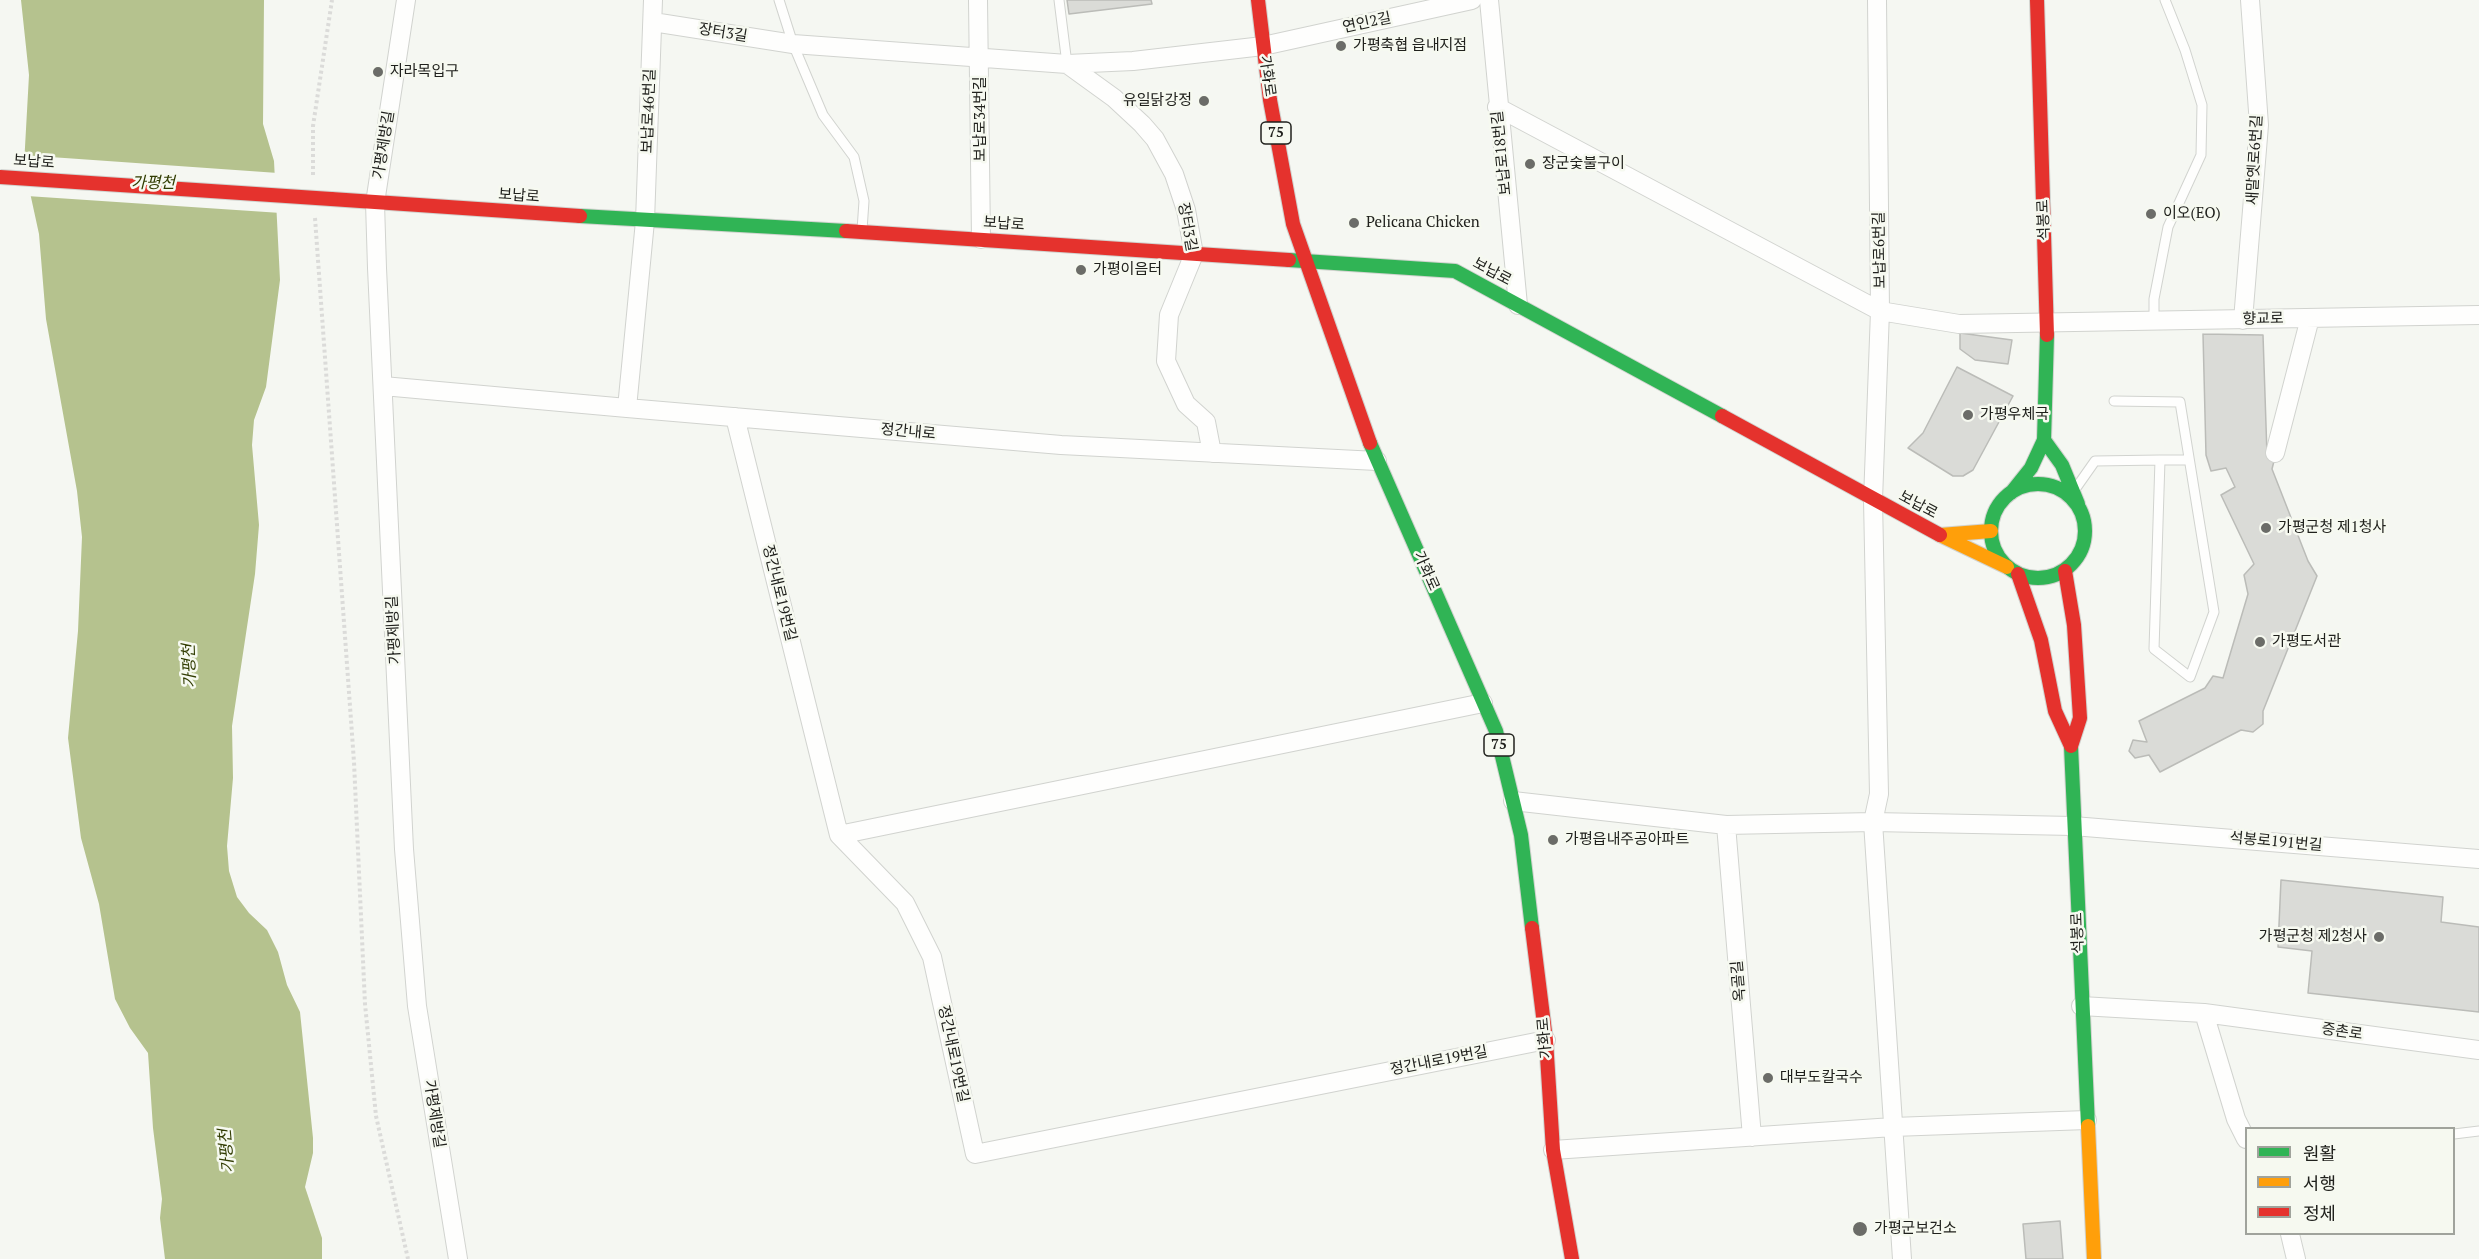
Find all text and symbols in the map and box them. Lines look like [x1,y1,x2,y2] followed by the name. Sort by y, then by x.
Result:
[1341,9,1393,37] street label: 연인2길
[697,20,749,46] street label: 장터3길
[1353,37,1467,55] place label: 가평축협 읍내지점
[1334,39,1348,53] marker: 가평축협 읍내지점
[1255,54,1279,98] street label: 가화로
[390,63,459,81] place label: 자라목입구
[371,65,385,79] marker: 자라목입구
[639,68,659,154] street label: 보납로46번길
[972,77,990,161] street label: 보납로34번길
[1123,92,1192,110] place label: 유일닭강정
[1197,94,1211,108] marker: 유일닭강정
[370,110,398,180] street label: 가평제방길
[1489,110,1515,196] street label: 보납로18번길
[2244,114,2266,206] street label: 새말옛로6번길
[1261,122,1291,144] road number: 75
[13,152,55,172] street label: 보납로
[1542,155,1625,173] place label: 장군숯불구이
[1523,157,1537,171] marker: 장군숯불구이
[131,173,175,193] water label: 가평천
[498,186,540,206] street label: 보납로
[2034,199,2054,241] street label: 석봉로
[1174,201,1200,253] street label: 장터3길
[2163,205,2221,223] place label: 이오(EO)
[2144,207,2158,221] marker: 이오(EO)
[1870,211,1890,289] street label: 보납로6번길
[983,214,1025,234] street label: 보납로
[1366,214,1480,232] place label: Pelicana Chicken
[1347,216,1361,230] marker: Pelicana Chicken
[1469,254,1515,290] street label: 보납로
[1093,261,1162,279] place label: 가평이음터
[1074,263,1088,277] marker: 가평이음터
[2242,310,2284,328] street label: 향교로
[1980,406,2049,424] place label: 가평우체국
[1961,408,1975,422] marker: 가평우체국
[880,421,936,443] street label: 정간내로
[1895,487,1941,523] street label: 보납로
[2278,519,2386,537] place label: 가평군청 제1청사
[2259,521,2273,535] marker: 가평군청 제1청사
[758,543,800,643] street label: 정간내로19번길
[1409,548,1443,594] street label: 가화로
[383,595,405,665] street label: 가평제방길
[2272,633,2341,651] place label: 가평도서관
[2253,635,2267,649] marker: 가평도서관
[180,644,200,688] water label: 가평천
[1484,734,1514,756] road number: 75
[2229,829,2323,855] street label: 석봉로191번길
[1565,831,1689,849] place label: 가평읍내주공아파트
[1546,833,1560,847] marker: 가평읍내주공아파트
[2068,912,2088,954] street label: 석봉로
[2259,928,2367,946] place label: 가평군청 제2청사
[2372,930,2386,944] marker: 가평군청 제2청사
[1728,960,1750,1002] street label: 옥골길
[934,1004,972,1104] street label: 정간내로19번길
[1534,1017,1556,1059] street label: 가화로
[2320,1020,2364,1044] street label: 중촌로
[1389,1043,1489,1079] street label: 정간내로19번길
[1780,1069,1863,1087] place label: 대부도칼국수
[1761,1071,1775,1085] marker: 대부도칼국수
[420,1079,448,1149] street label: 가평제방길
[2245,1127,2455,1235] legend
[216,1128,238,1174] water label: 가평천
[2303,1141,2336,1165] text: 원활
[2303,1171,2336,1195] text: 서행
[2303,1201,2336,1225] text: 정체
[1851,1220,1869,1238] marker: 가평군보건소
[1874,1220,1957,1238] place label: 가평군보건소

